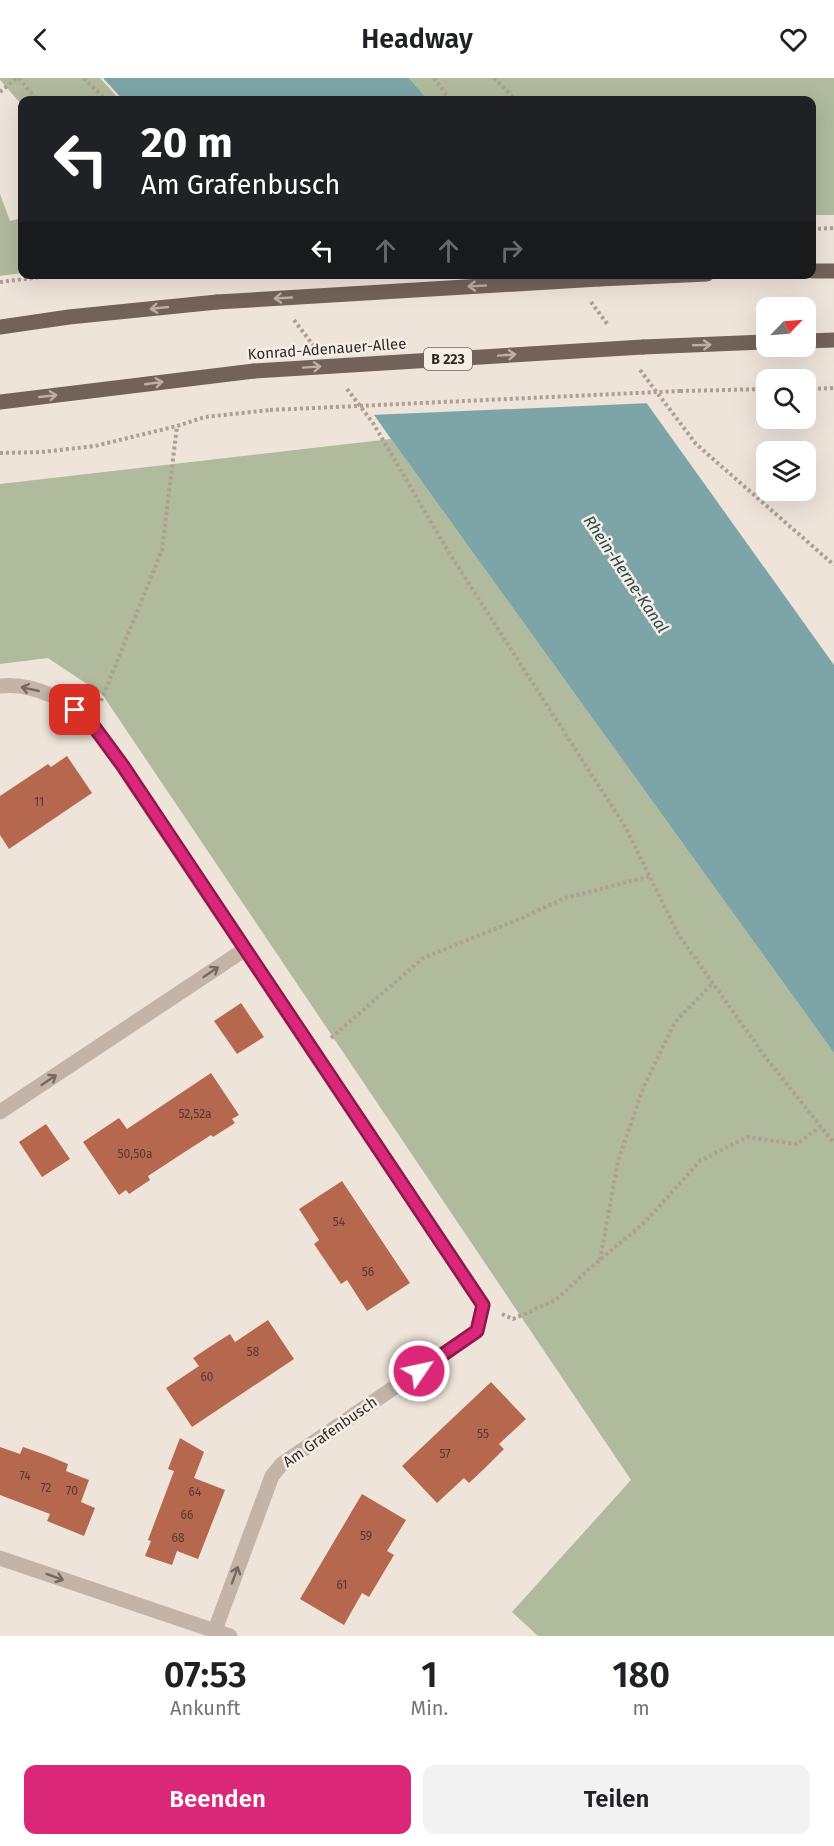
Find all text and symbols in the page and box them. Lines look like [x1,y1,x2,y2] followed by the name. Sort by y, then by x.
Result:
[24,23,57,56] icon: back
[361,23,473,55] text: Headway
[777,23,810,56] icon: heart
[141,118,233,168] text: 20 m
[42,120,120,198] icon: left
[141,169,340,201] text: Am Grafenbusch
[306,234,339,267] icon: left
[369,234,402,267] icon: ahead
[432,234,465,267] icon: ahead
[495,234,528,267] icon: right
[468,281,488,292] one-way arrow
[273,292,293,303] one-way arrow
[756,297,816,357] north arrow
[756,297,816,501] map controls
[150,303,170,314] one-way arrow
[247,334,407,364] street label: Konrad-Adenauer-Allee
[691,339,711,350] one-way arrow
[424,348,472,370] road number: B 223
[496,349,516,360] one-way arrow
[301,362,321,373] one-way arrow
[756,369,816,429] button: search
[143,377,163,388] one-way arrow
[37,390,57,401] one-way arrow
[756,441,816,501] button: layers
[580,512,672,636] water label: Rhein-Herne-Kanal
[20,683,40,694] one-way arrow
[49,684,100,735] pin
[58,693,91,726] icon: arrive
[34,795,44,809] house number: 11
[202,966,219,978] one-way arrow
[40,1074,56,1086] one-way arrow
[178,1107,212,1121] house number: 52,52a
[118,1147,152,1161] house number: 50,50a
[333,1215,346,1229] house number: 54
[362,1265,374,1279] house number: 56
[387,1339,451,1403] position arrow
[247,1345,260,1359] house number: 58
[200,1370,214,1384] house number: 60
[279,1393,381,1471] street label: Am Grafenbusch
[477,1427,489,1441] house number: 55
[439,1447,451,1461] house number: 57
[19,1469,31,1483] house number: 74
[40,1481,52,1495] house number: 72
[66,1484,78,1498] house number: 70
[189,1485,202,1499] house number: 64
[181,1508,193,1522] house number: 66
[360,1529,372,1543] house number: 59
[171,1531,185,1545] house number: 68
[230,1566,241,1585] one-way arrow
[45,1573,64,1584] one-way arrow
[336,1578,348,1592] house number: 61
[164,1653,247,1697] text: 07:53
[421,1653,438,1697] text: 1
[612,1653,670,1697] text: 180
[170,1696,241,1720] text: Ankunft
[411,1696,448,1720] text: Min.
[633,1696,650,1720] text: m
[24,1765,411,1834] button: Beenden
[423,1765,810,1834] button: Teilen

